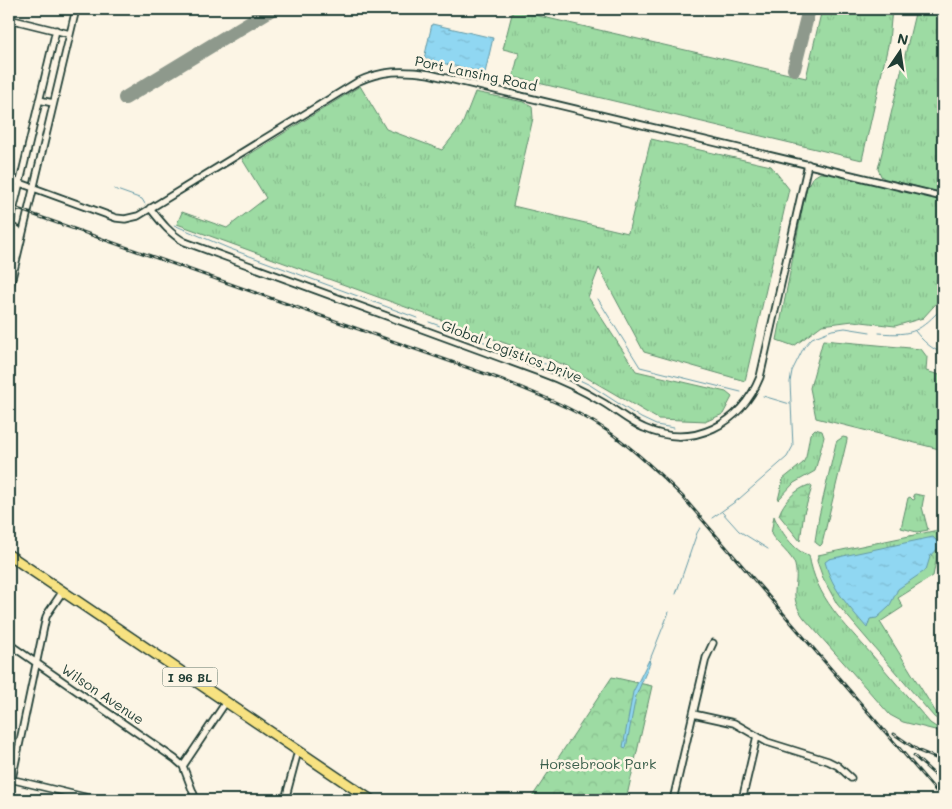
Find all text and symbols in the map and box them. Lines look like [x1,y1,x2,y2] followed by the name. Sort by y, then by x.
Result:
[874,28,924,78] north arrow
[896,28,910,49] text: N
[413,51,539,95] street label: Port Lansing Road
[439,315,585,387] street label: Global Logistics Drive
[58,659,148,729] street label: Wilson Avenue
[162,668,218,686] road number: I 96 BL
[540,754,656,773] park label: Horsebrook Park

